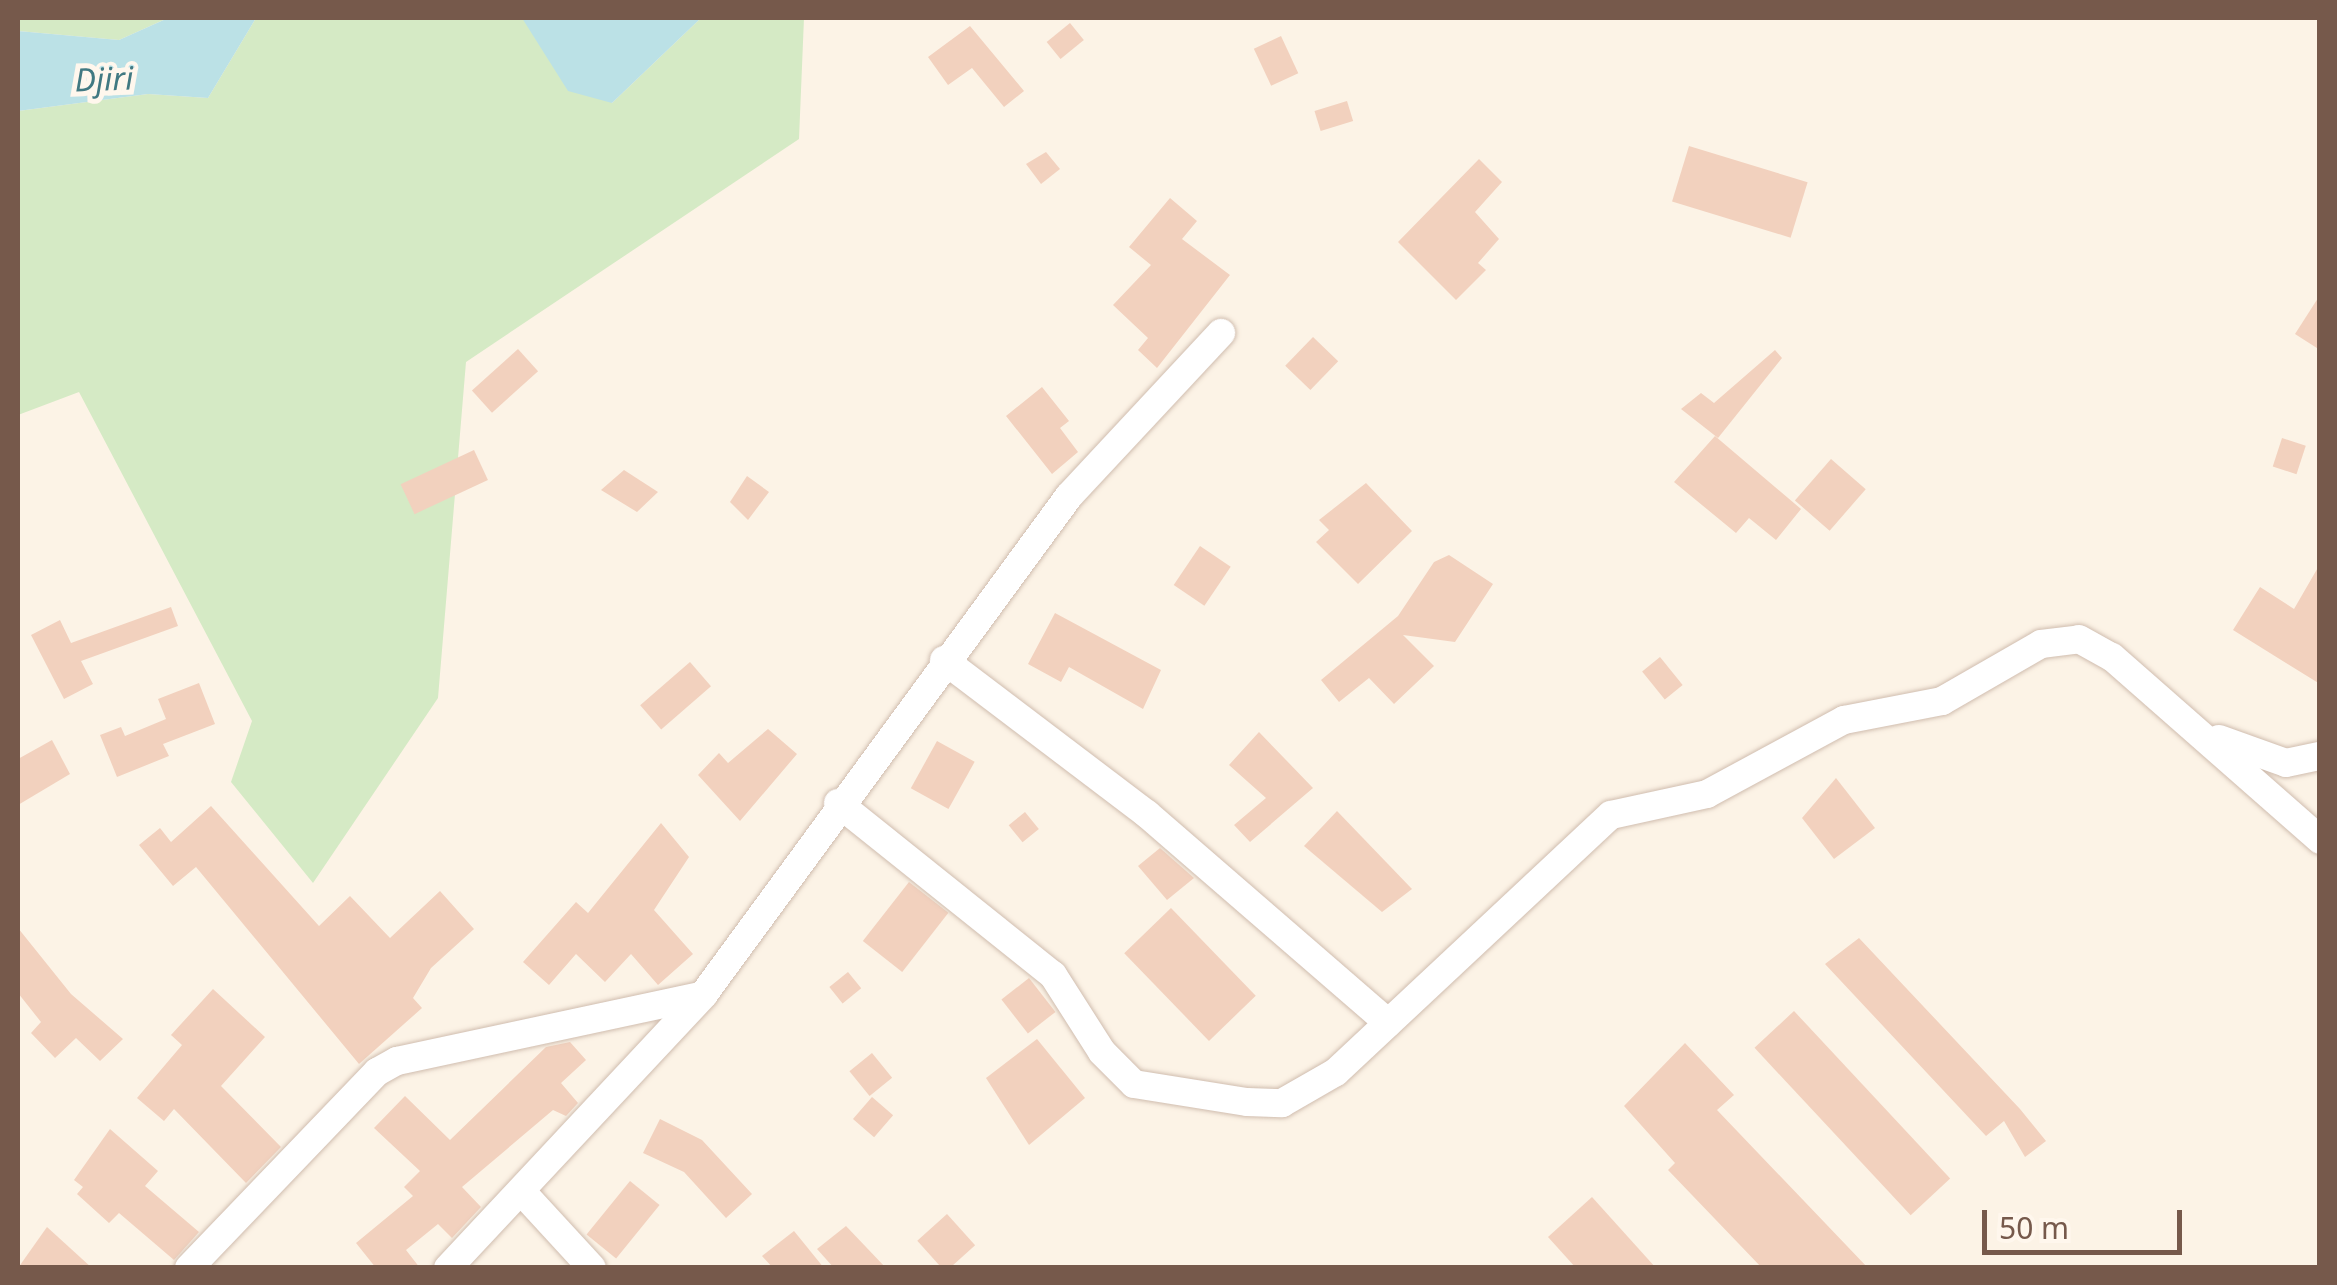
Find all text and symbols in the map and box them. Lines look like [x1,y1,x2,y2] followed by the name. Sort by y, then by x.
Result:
[74,59,134,99] water label: Djiri
[1987,1190,2187,1252] scale bar
[1999,1207,2069,1248] text: 50 m

